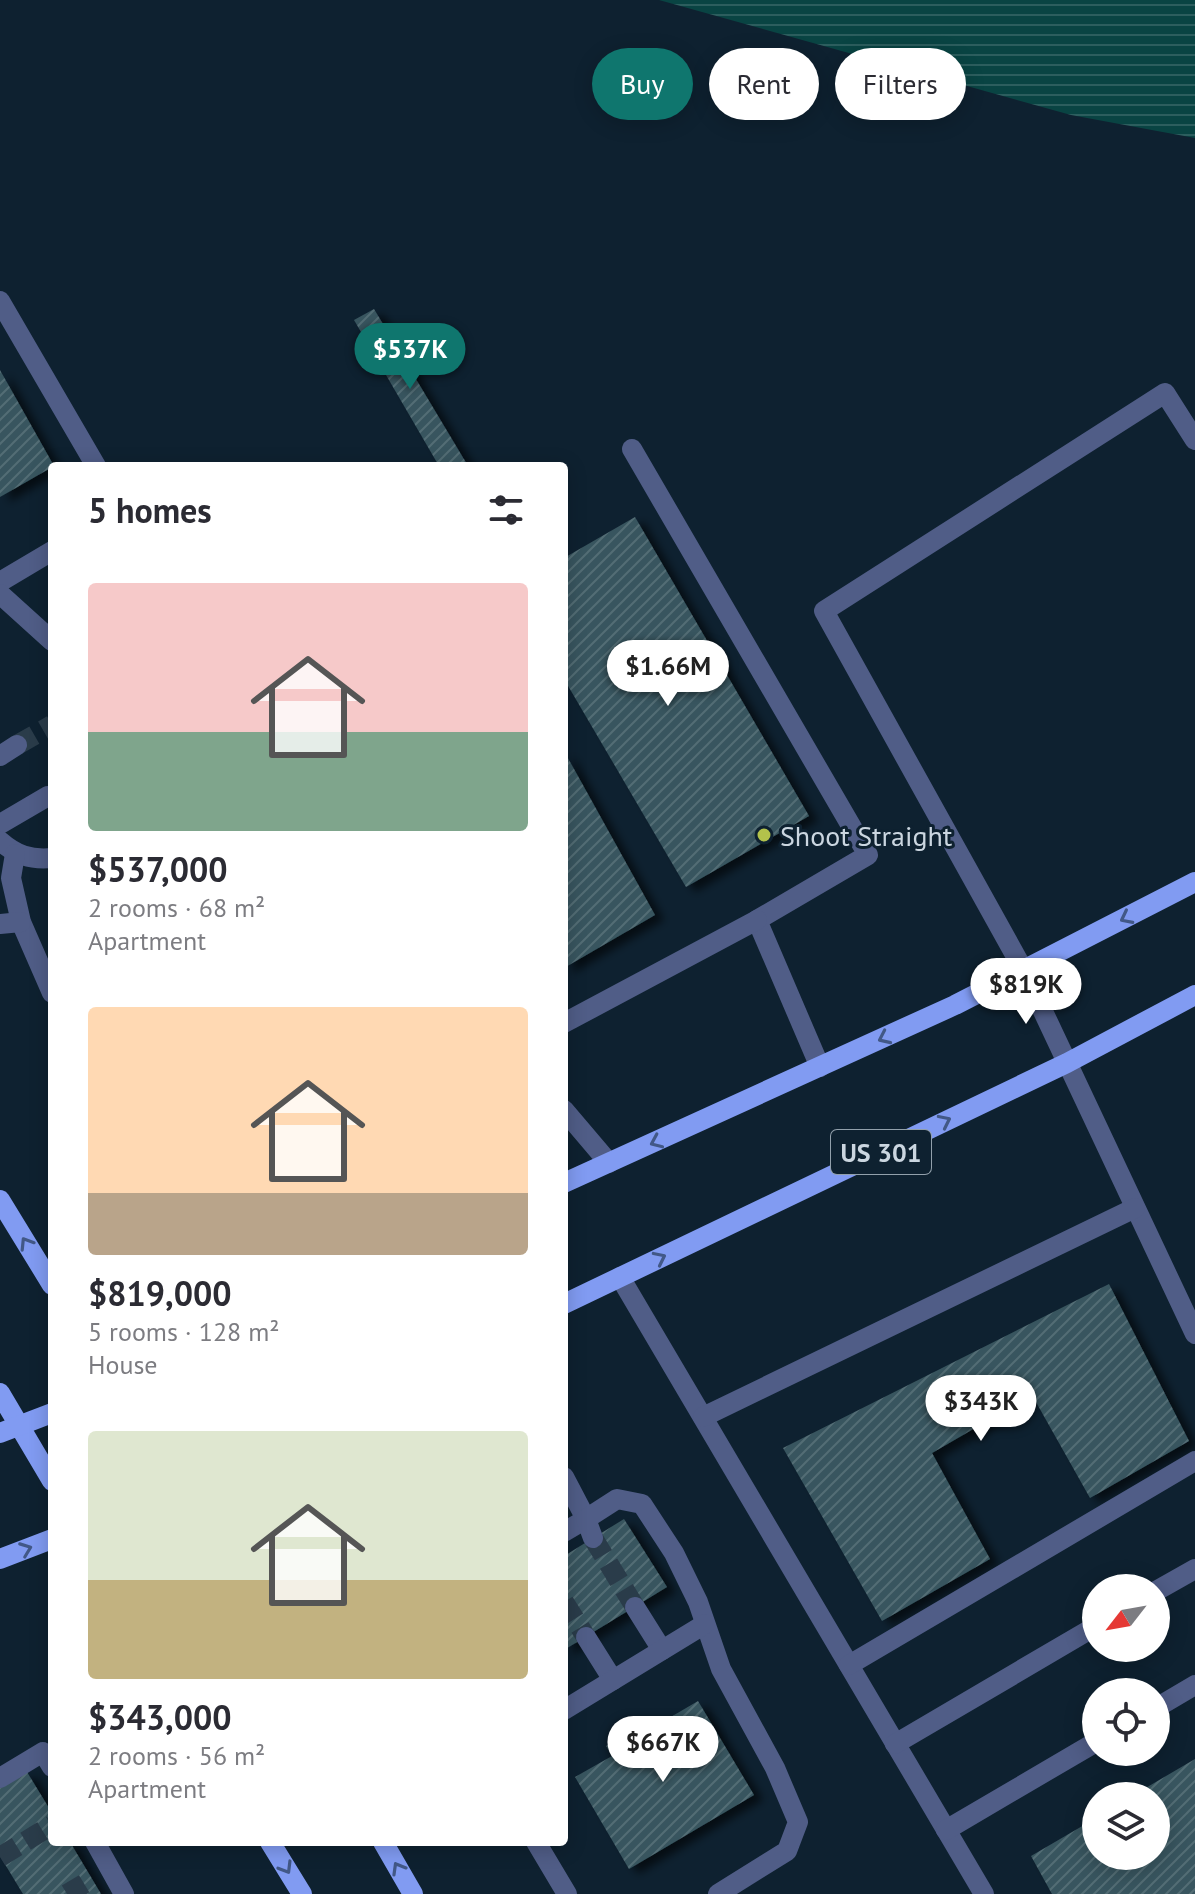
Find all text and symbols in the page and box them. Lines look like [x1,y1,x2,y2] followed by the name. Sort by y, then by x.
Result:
[592,48,693,120] chip: Buy
[709,48,819,120] chip: Rent
[835,48,966,120] chip: Filters
[354,323,466,391] pin: $537K
[372,332,448,365] text: $537K
[88,488,212,532] text: 5 homes
[484,488,528,532] icon: filters
[236,635,380,779] icon: home
[603,640,733,708] pin: $1.66M
[625,649,711,682] text: $1.66M
[780,817,953,854] place label: Shoot Straight
[755,826,773,844] marker: Shoot Straight
[88,847,227,891] text: $537,000
[88,891,265,924] text: 2 rooms · 68 m²
[1119,908,1134,923] one-way arrow
[88,924,206,957] text: Apartment
[970,958,1082,1026] pin: $819K
[988,967,1064,1000] text: $819K
[878,1028,892,1044] one-way arrow
[236,1059,380,1203] icon: home
[936,1116,951,1131] one-way arrow
[831,1130,931,1174] road number: US 301
[650,1132,664,1148] one-way arrow
[20,1237,36,1252] one-way arrow
[651,1252,666,1268] one-way arrow
[88,1271,232,1315] text: $819,000
[88,1315,280,1348] text: 5 rooms · 128 m²
[88,1348,158,1381] text: House
[925,1375,1037,1443] pin: $343K
[943,1384,1019,1417] text: $343K
[236,1483,380,1627] icon: home
[18,1542,32,1559] one-way arrow
[1082,1574,1170,1662] north arrow
[1082,1574,1170,1870] map controls
[1082,1678,1170,1766] button: locate
[88,1695,232,1739] text: $343,000
[607,1716,719,1784] pin: $667K
[625,1725,701,1758] text: $667K
[88,1739,265,1772] text: 2 rooms · 56 m²
[88,1772,206,1805] text: Apartment
[1082,1782,1170,1870] button: layers
[276,1859,292,1874] one-way arrow
[392,1862,408,1877] one-way arrow

